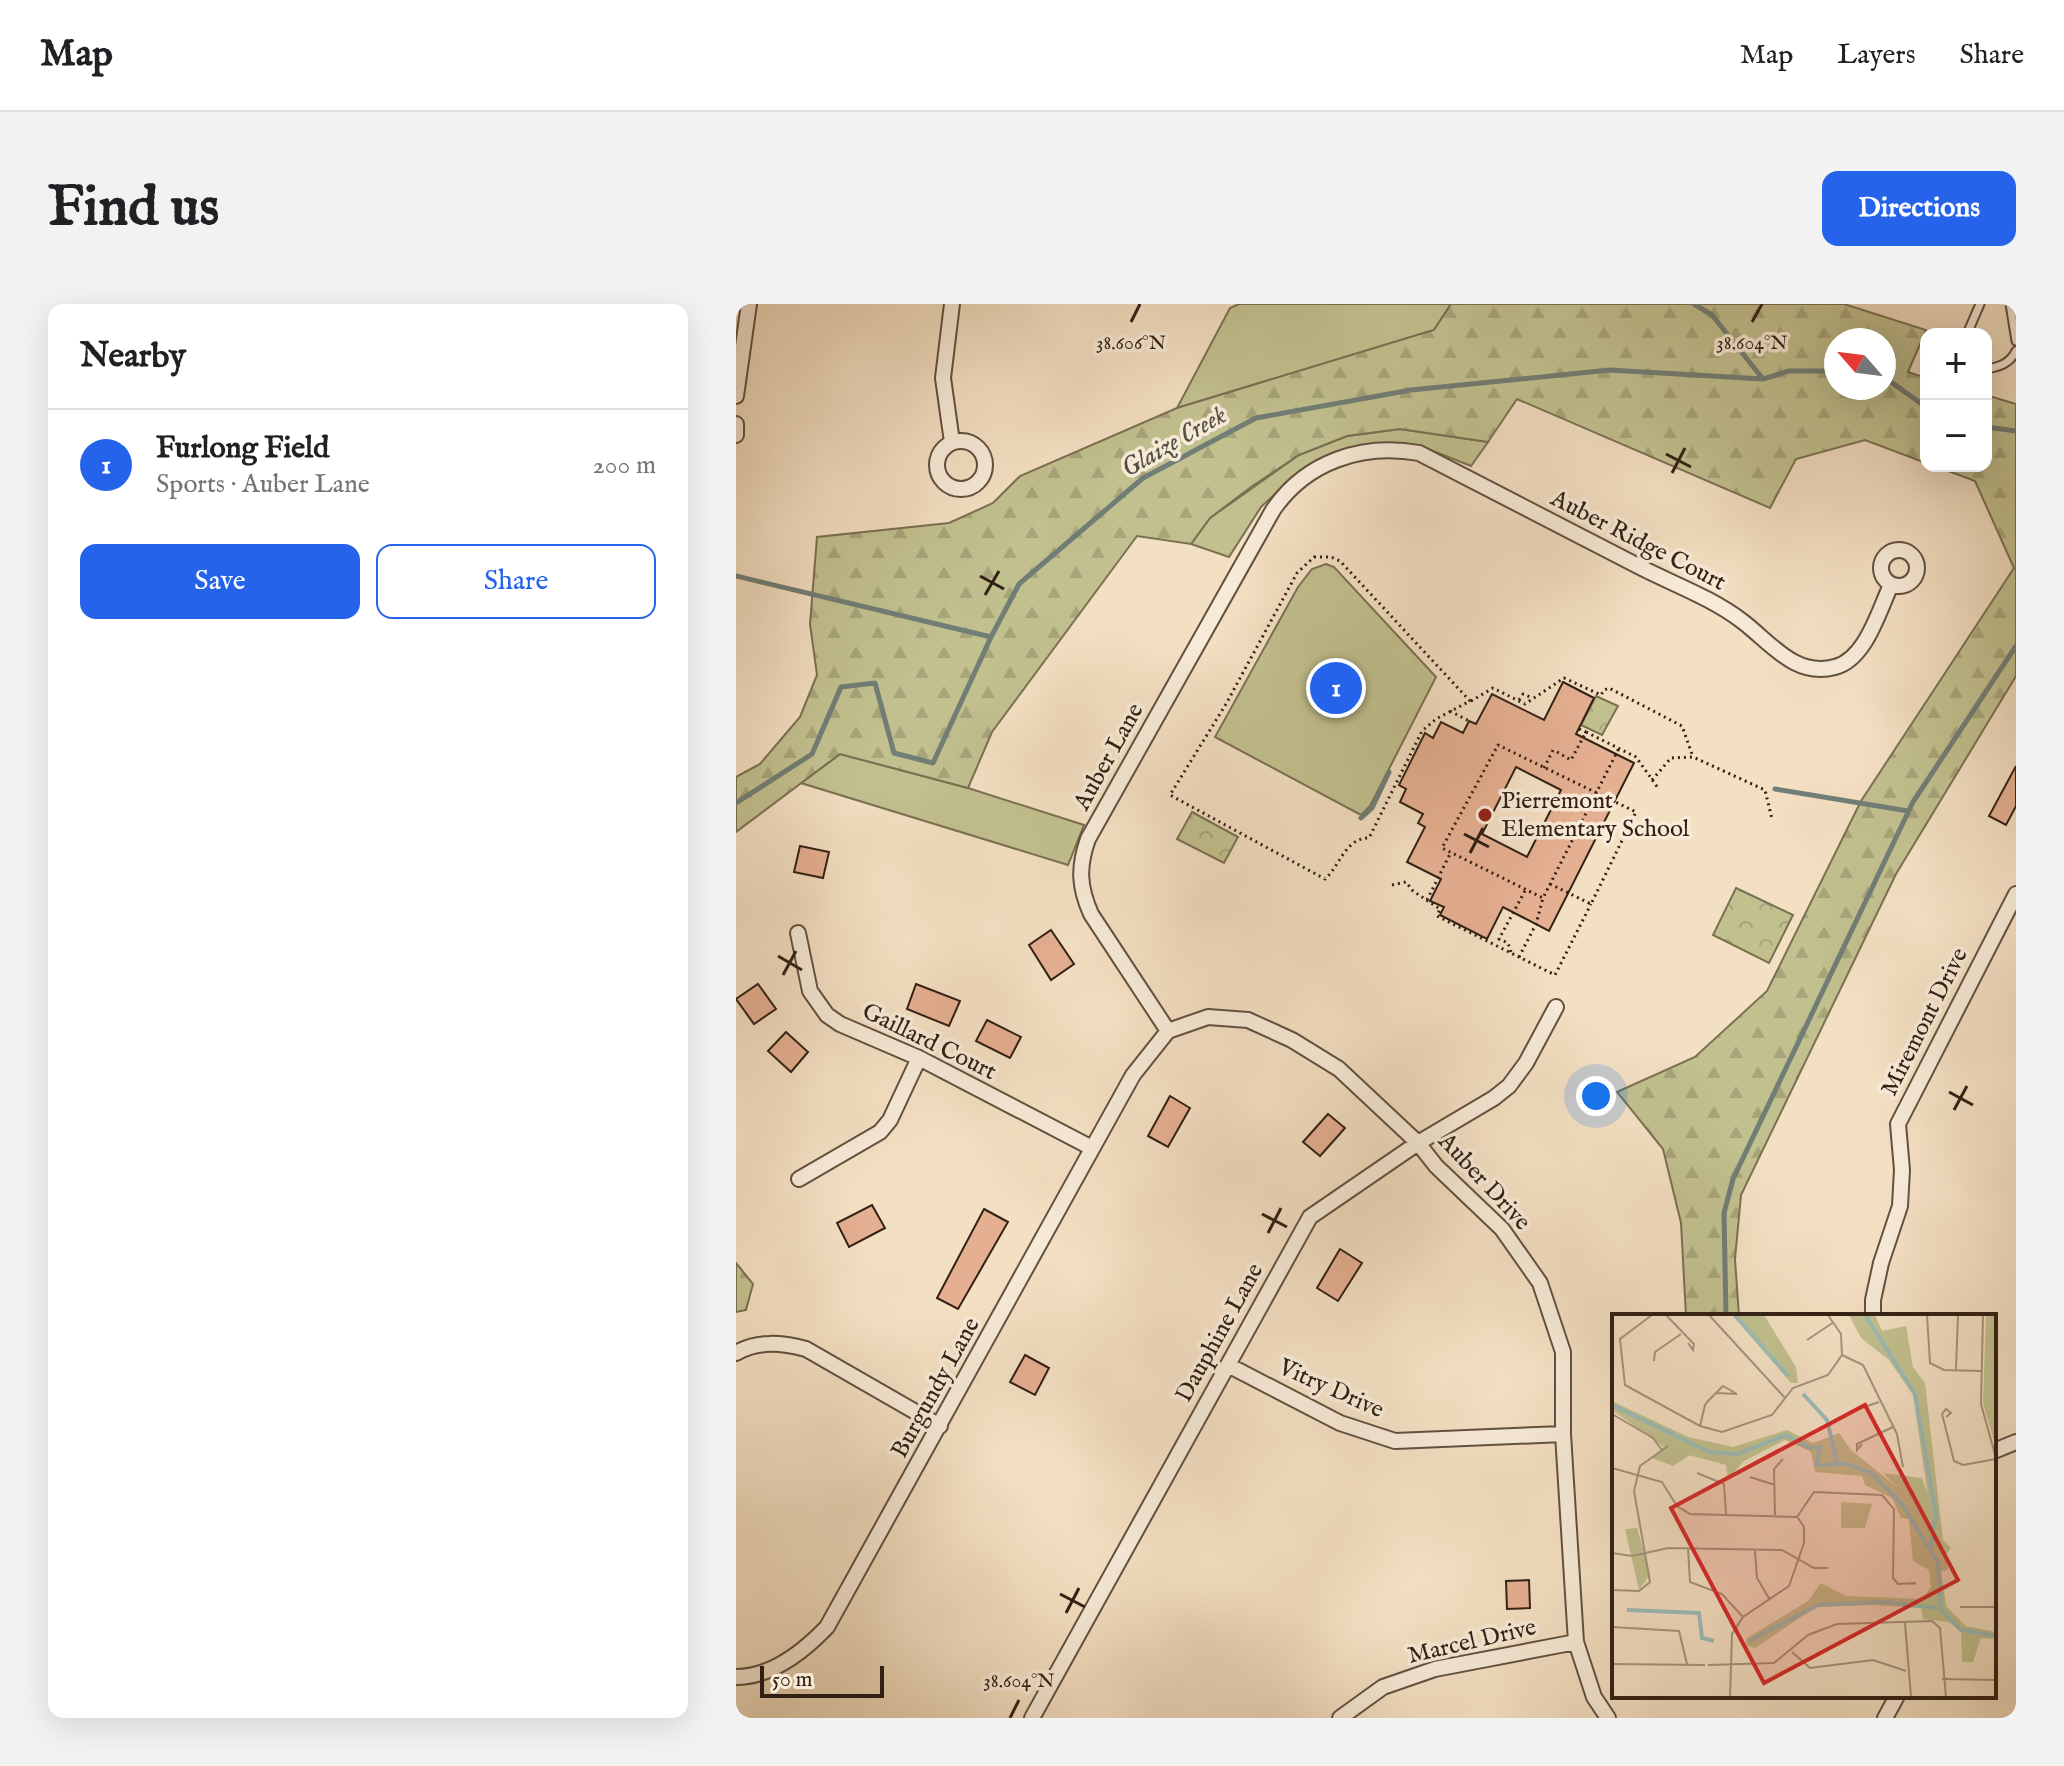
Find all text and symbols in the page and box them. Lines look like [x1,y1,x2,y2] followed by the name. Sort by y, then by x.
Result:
[40,31,113,79] text: Map
[1740,38,1793,73] text: Map
[1837,38,1916,73] text: Layers
[1960,38,2024,73] text: Share
[1822,171,2016,246] button: Directions
[48,173,219,244] text: Find us
[1824,328,1896,400] north arrow
[1920,328,1992,472] map controls
[1920,328,1992,400] button: +
[1096,331,1166,356] text: 38.606°N
[1716,331,1788,356] text: 38.604°N
[80,335,186,378] text: Nearby
[1116,398,1233,485] water label: Glaize Creek
[1920,400,1992,472] button: −
[156,430,329,468] text: Furlong Field
[101,449,111,482] text: 1
[592,449,656,482] text: 200 m
[156,468,370,501] text: Sports · Auber Lane
[1544,483,1731,599] street label: Auber Ridge Court
[80,544,360,619] button: Save
[376,544,656,619] button: Share
[1310,658,1362,718] pin: 1
[1066,698,1151,817] street label: Auber Lane
[1501,786,1690,845] place label: Pierremont Elementary School
[1476,806,1494,824] marker: Pierremont Elementary School
[1874,943,1976,1101] street label: Miremont Drive
[857,996,1001,1088] street label: Gaillard Court
[1576,1076,1616,1116] your location
[1430,1126,1537,1237] street label: Auber Drive
[1169,1258,1271,1408] street label: Dauphine Lane
[885,1312,987,1464] street label: Burgundy Lane
[1612,1314,1996,1698] inset map
[1273,1352,1388,1426] street label: Vitry Drive
[1405,1612,1539,1672] street label: Marcel Drive
[760,1662,884,1698] scale bar
[772,1666,813,1694] text: 50 m
[983,1669,1055,1694] text: 38.604°N

